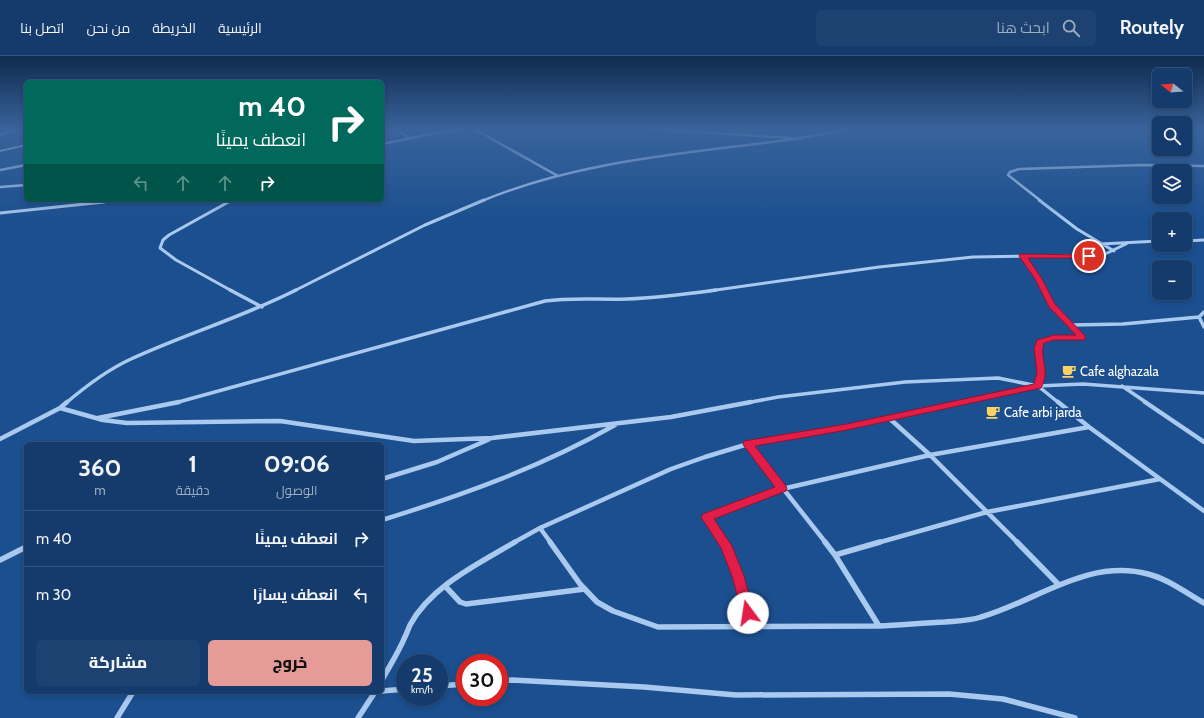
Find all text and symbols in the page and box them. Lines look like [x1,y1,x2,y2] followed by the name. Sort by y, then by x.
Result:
[816,10,1096,46] search box
[1120,16,1184,39] text: Routely
[1060,17,1082,39] icon: search
[20,19,64,37] text: اتصل بنا
[86,19,130,37] text: من نحن
[152,19,196,37] text: الخريطة
[218,19,262,37] text: الرئيسية
[996,19,1050,37] text: ابحث هنا
[1152,68,1192,108] north arrow
[1152,68,1192,300] map controls
[238,89,306,123] text: 40 m
[320,96,372,148] icon: right
[1152,116,1192,156] button: search
[216,129,306,151] text: انعطف يمينًا
[1152,164,1192,204] button: layers
[130,172,152,194] icon: left
[172,172,194,194] icon: ahead
[214,172,236,194] icon: ahead
[256,172,278,194] icon: right
[1152,212,1192,252] button: +
[1072,239,1106,273] pin
[1078,245,1100,267] icon: arrive
[1152,260,1192,300] button: −
[1061,363,1077,379] cafe icon: Cafe alghazala
[1080,363,1159,379] place label: Cafe alghazala
[985,404,1001,420] cafe icon: Cafe arbi jarda
[1004,404,1082,421] place label: Cafe arbi jarda
[188,449,197,478] text: 1
[264,449,330,478] text: 09:06
[78,453,122,482] text: 360
[94,482,106,498] text: m
[176,482,210,498] text: دقيقة
[276,482,317,498] text: الوصول
[350,528,372,550] icon: right
[36,530,72,548] text: 40 m
[255,530,338,548] text: انعطف يمينًا
[350,584,372,606] icon: left
[36,586,71,604] text: 30 m
[253,586,338,604] text: انعطف يسارًا
[727,592,769,634] position arrow
[36,640,200,686] button: مشاركة
[208,640,372,686] button: خروج
[456,654,508,706] speed limit sign: 30
[411,663,433,687] text: 25
[411,683,433,696] text: km/h

